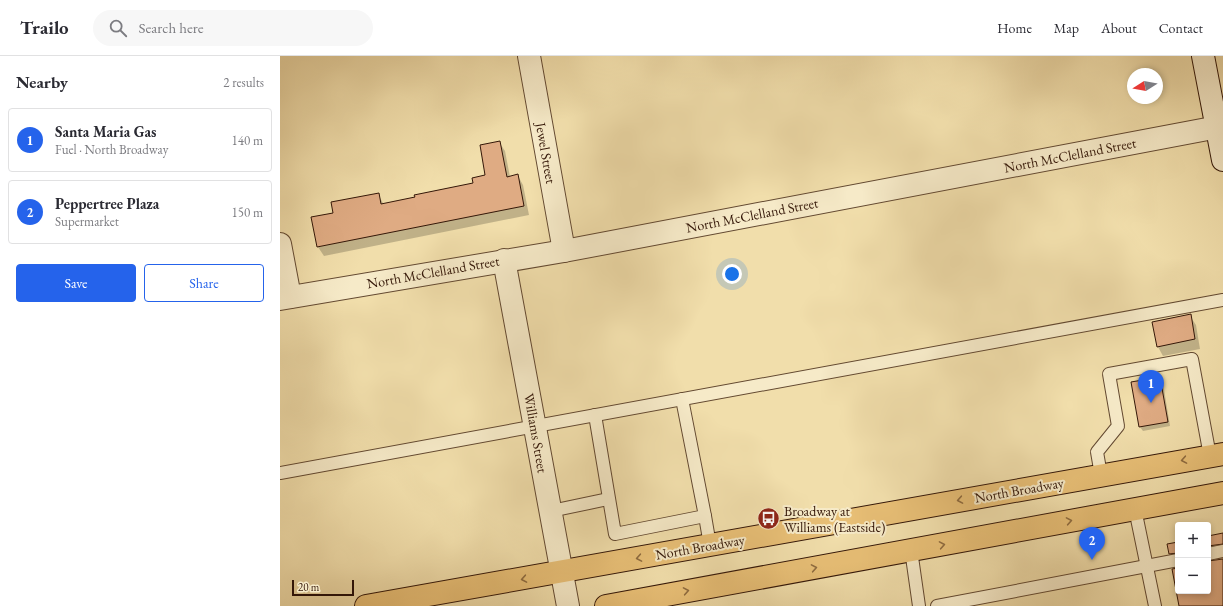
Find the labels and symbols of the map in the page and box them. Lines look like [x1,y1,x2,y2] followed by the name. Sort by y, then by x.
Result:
[1127,68,1163,104] north arrow
[532,120,560,186] street label: Jewel Street
[1002,133,1138,177] street label: North McClelland Street
[684,193,820,237] street label: North McClelland Street
[365,251,501,293] street label: North McClelland Street
[722,264,742,284] your location
[1138,370,1164,403] pin: 1
[520,392,552,475] street label: Williams Street
[1181,455,1188,464] one-way arrow
[973,473,1066,507] street label: North Broadway
[957,495,963,504] one-way arrow
[784,502,885,536] place label: Broadway at Williams (Eastside)
[756,506,782,532] bus stop icon: Broadway at Williams (Eastside)
[1066,518,1073,526] one-way arrow
[1079,527,1105,560] pin: 2
[654,530,747,564] street label: North Broadway
[938,541,945,550] one-way arrow
[636,553,642,562] one-way arrow
[811,564,817,573] one-way arrow
[521,574,527,582] one-way arrow
[292,578,354,597] scale bar
[683,588,689,596] one-way arrow

